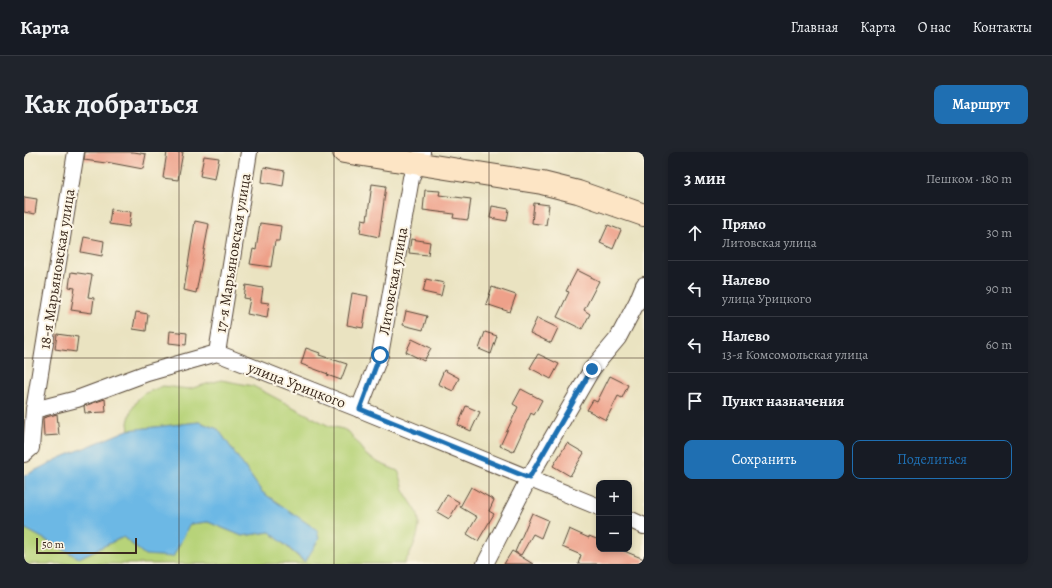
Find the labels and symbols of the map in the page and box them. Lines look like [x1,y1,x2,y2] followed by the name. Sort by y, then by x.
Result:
[211,172,255,334] street label: 17-я Марьяновская улица
[34,187,80,351] street label: 18-я Марьяновская улица
[374,225,412,337] street label: Литовская улица
[371,346,389,364] route start
[244,357,349,413] street label: улица Урицкого
[583,360,601,378] route end
[36,536,137,555] scale bar

